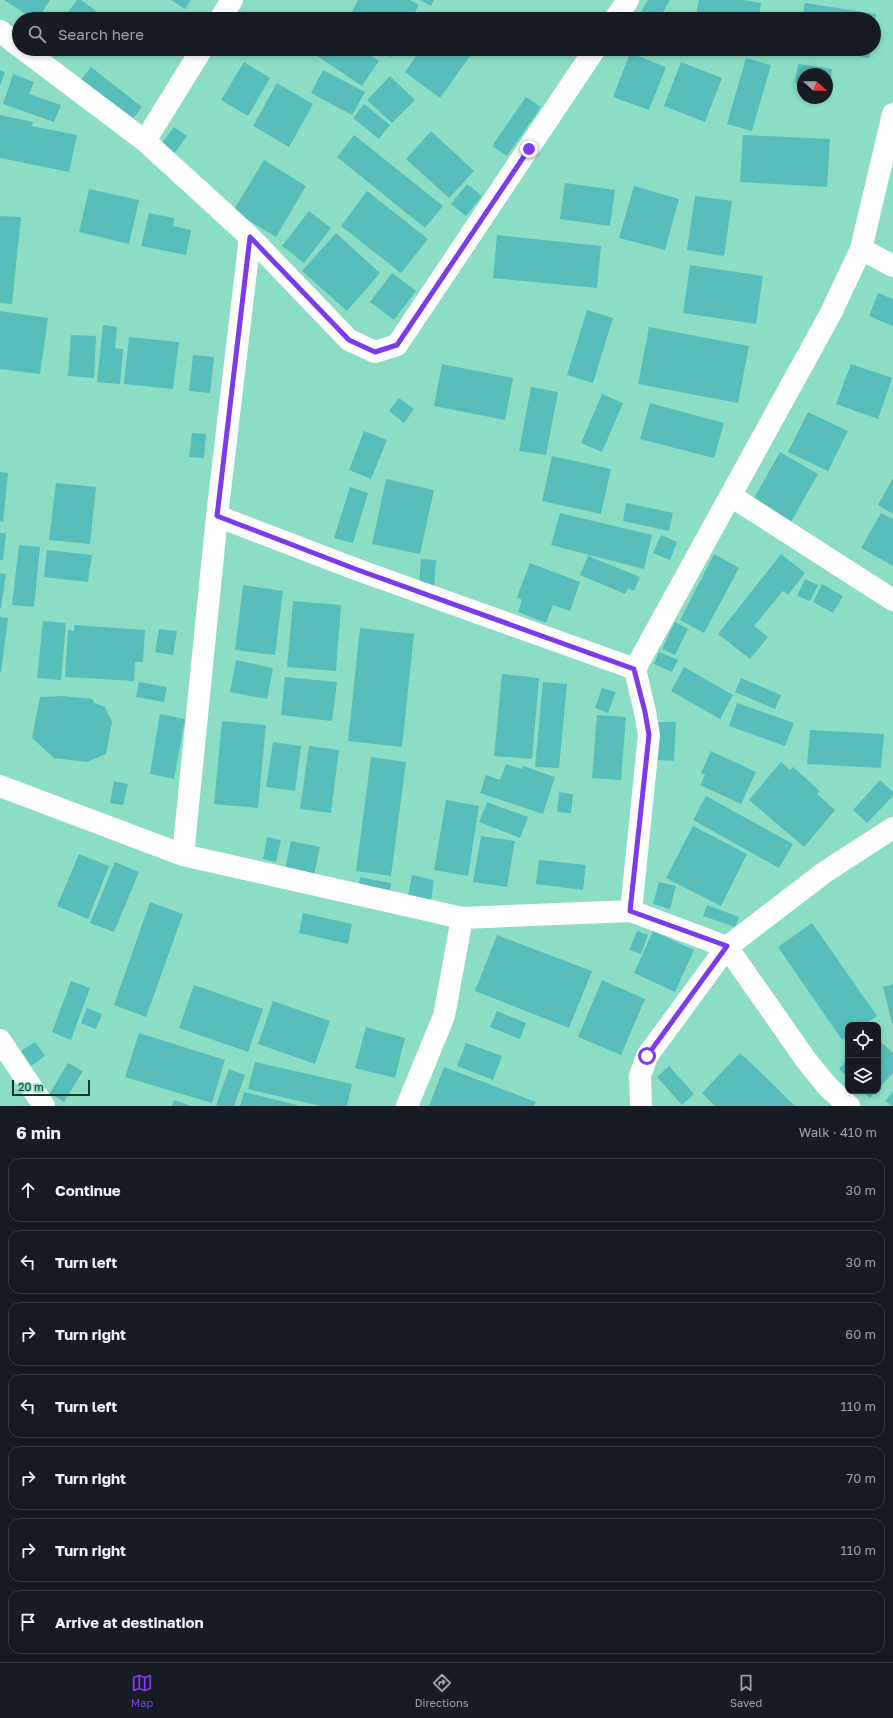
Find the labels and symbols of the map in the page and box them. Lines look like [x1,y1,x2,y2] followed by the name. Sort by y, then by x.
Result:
[797,68,833,104] north arrow
[520,140,538,158] route end
[638,1047,656,1065] route start
[12,1078,90,1097] scale bar

